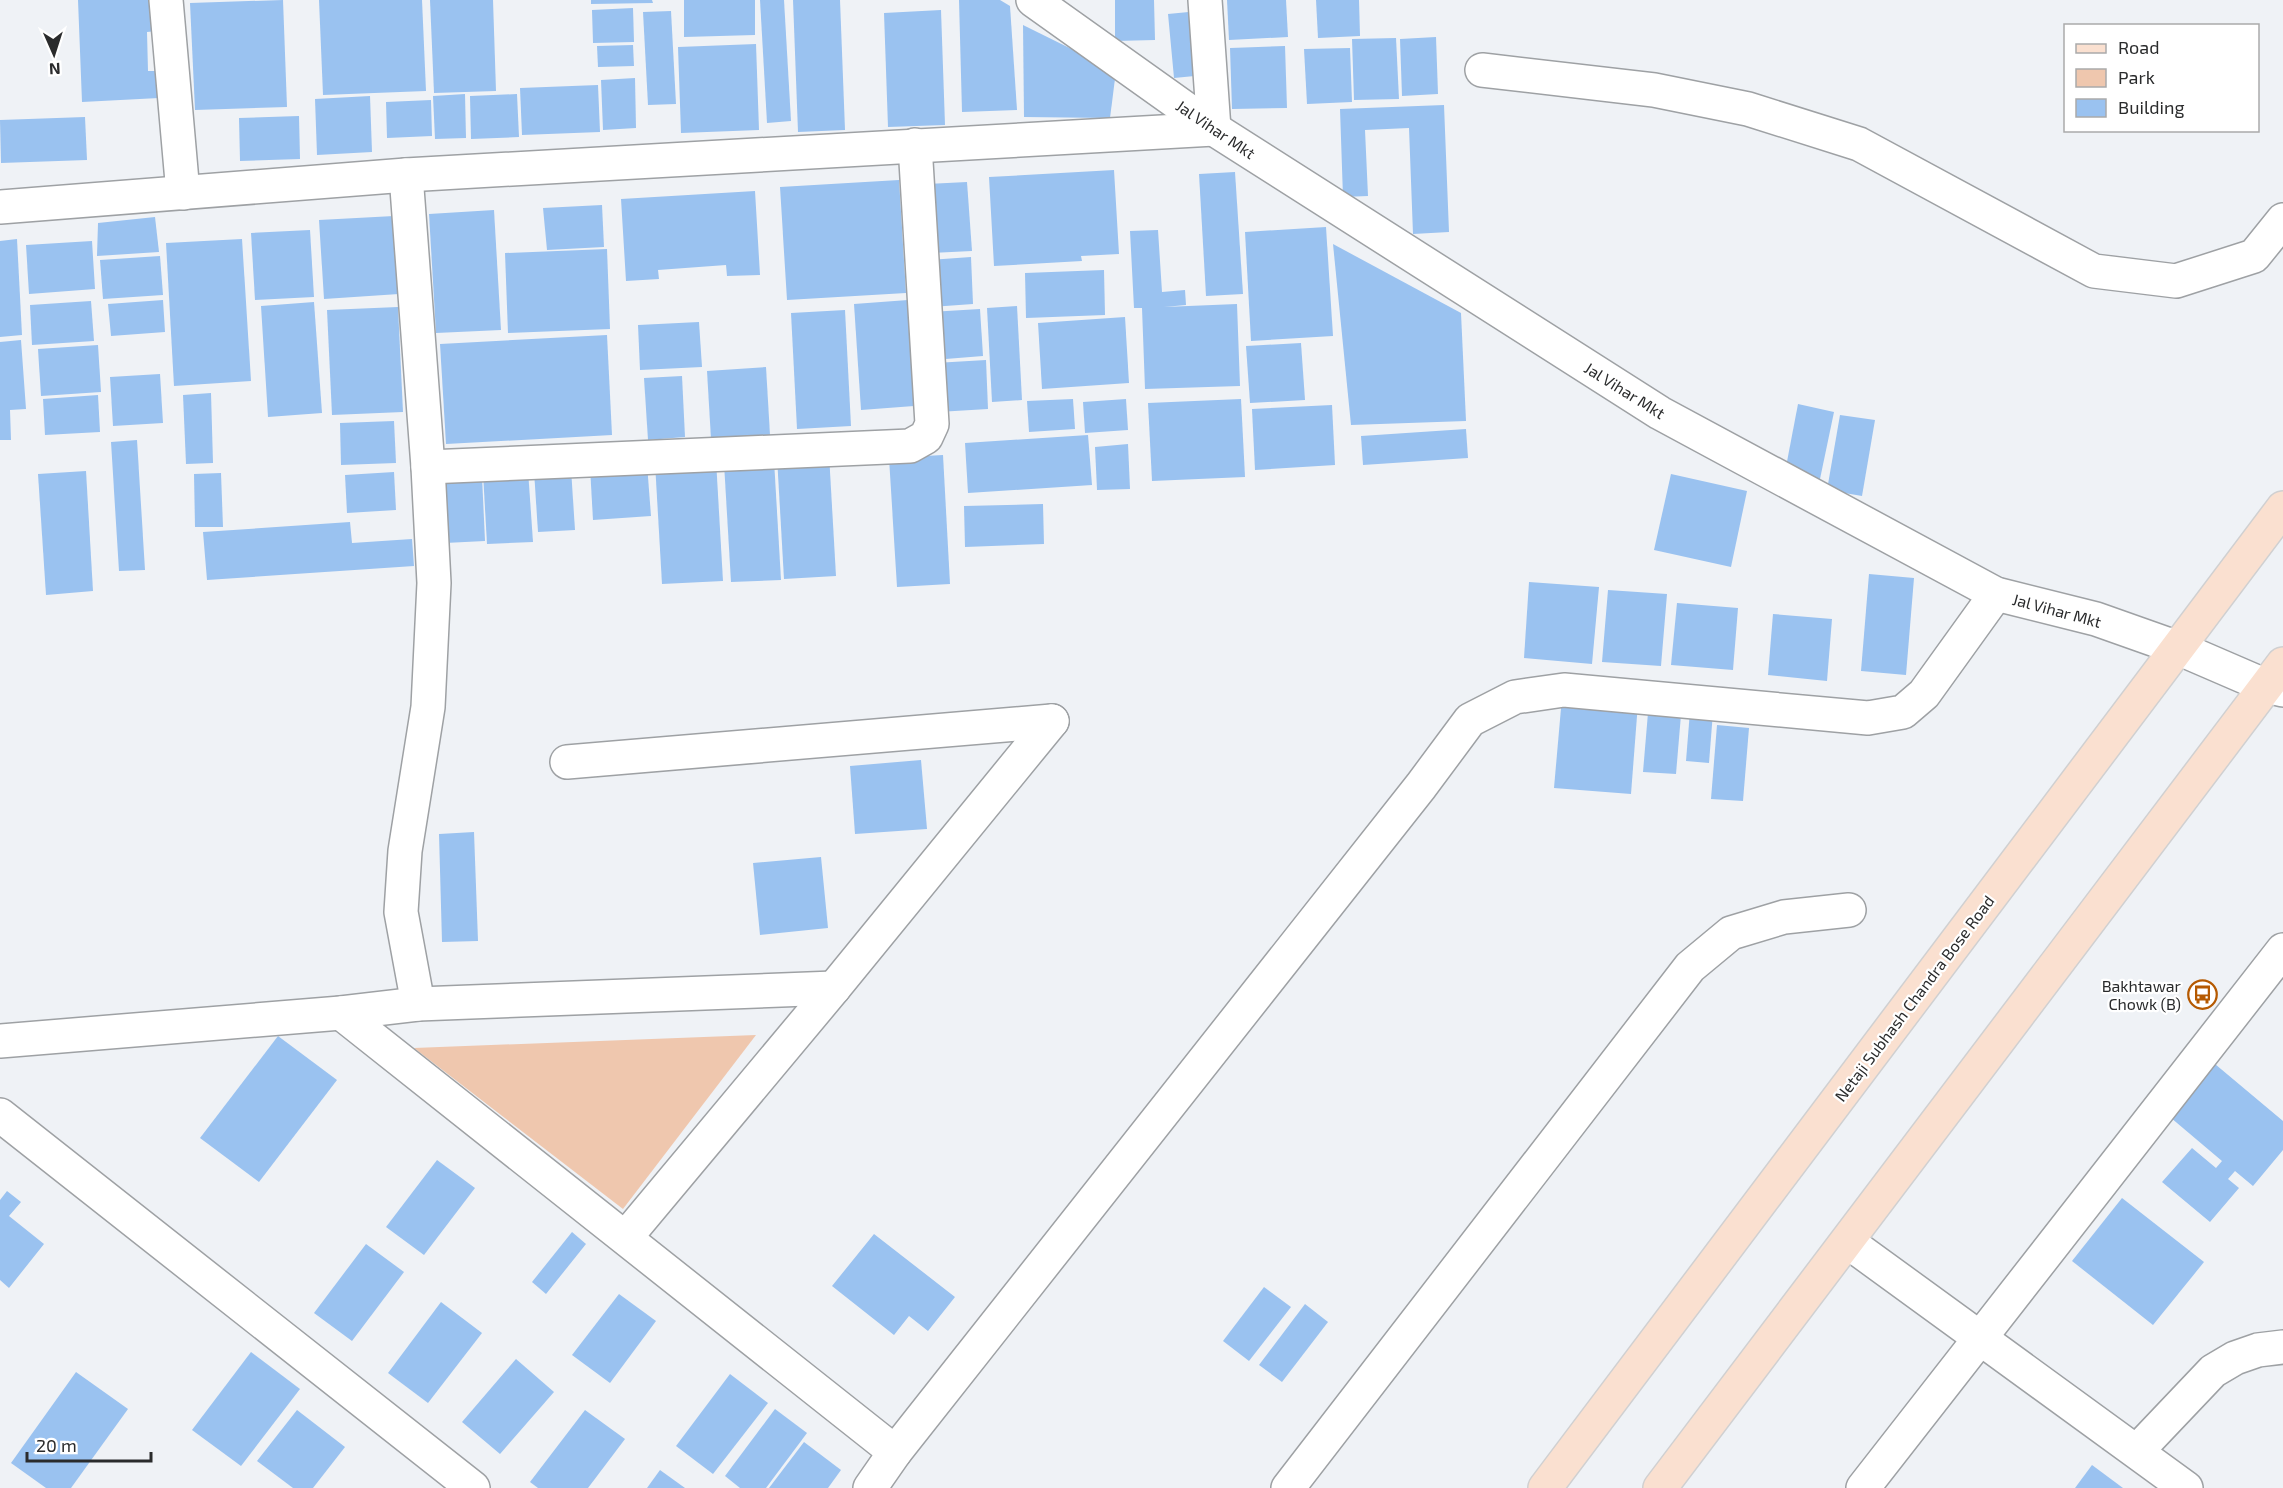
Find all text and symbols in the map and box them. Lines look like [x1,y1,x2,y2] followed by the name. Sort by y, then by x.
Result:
[24,24,84,84] north arrow
[2064,24,2259,132] legend
[2118,36,2159,58] text: Road
[49,60,61,79] text: N
[2118,66,2155,88] text: Park
[1173,96,1259,162] street label: Jal Vihar Mkt
[2118,96,2185,118] text: Building
[1581,358,1669,422] street label: Jal Vihar Mkt
[2010,589,2104,631] street label: Jal Vihar Mkt
[1830,891,1999,1105] street label: Netaji Subhash Chandra Bose Road
[2102,976,2182,1013] place label: Bakhtawar Chowk (B)
[2186,978,2218,1010] bus stop icon: Bakhtawar Chowk (B)
[27,1425,152,1463] scale bar
[36,1434,77,1456] text: 20 m

